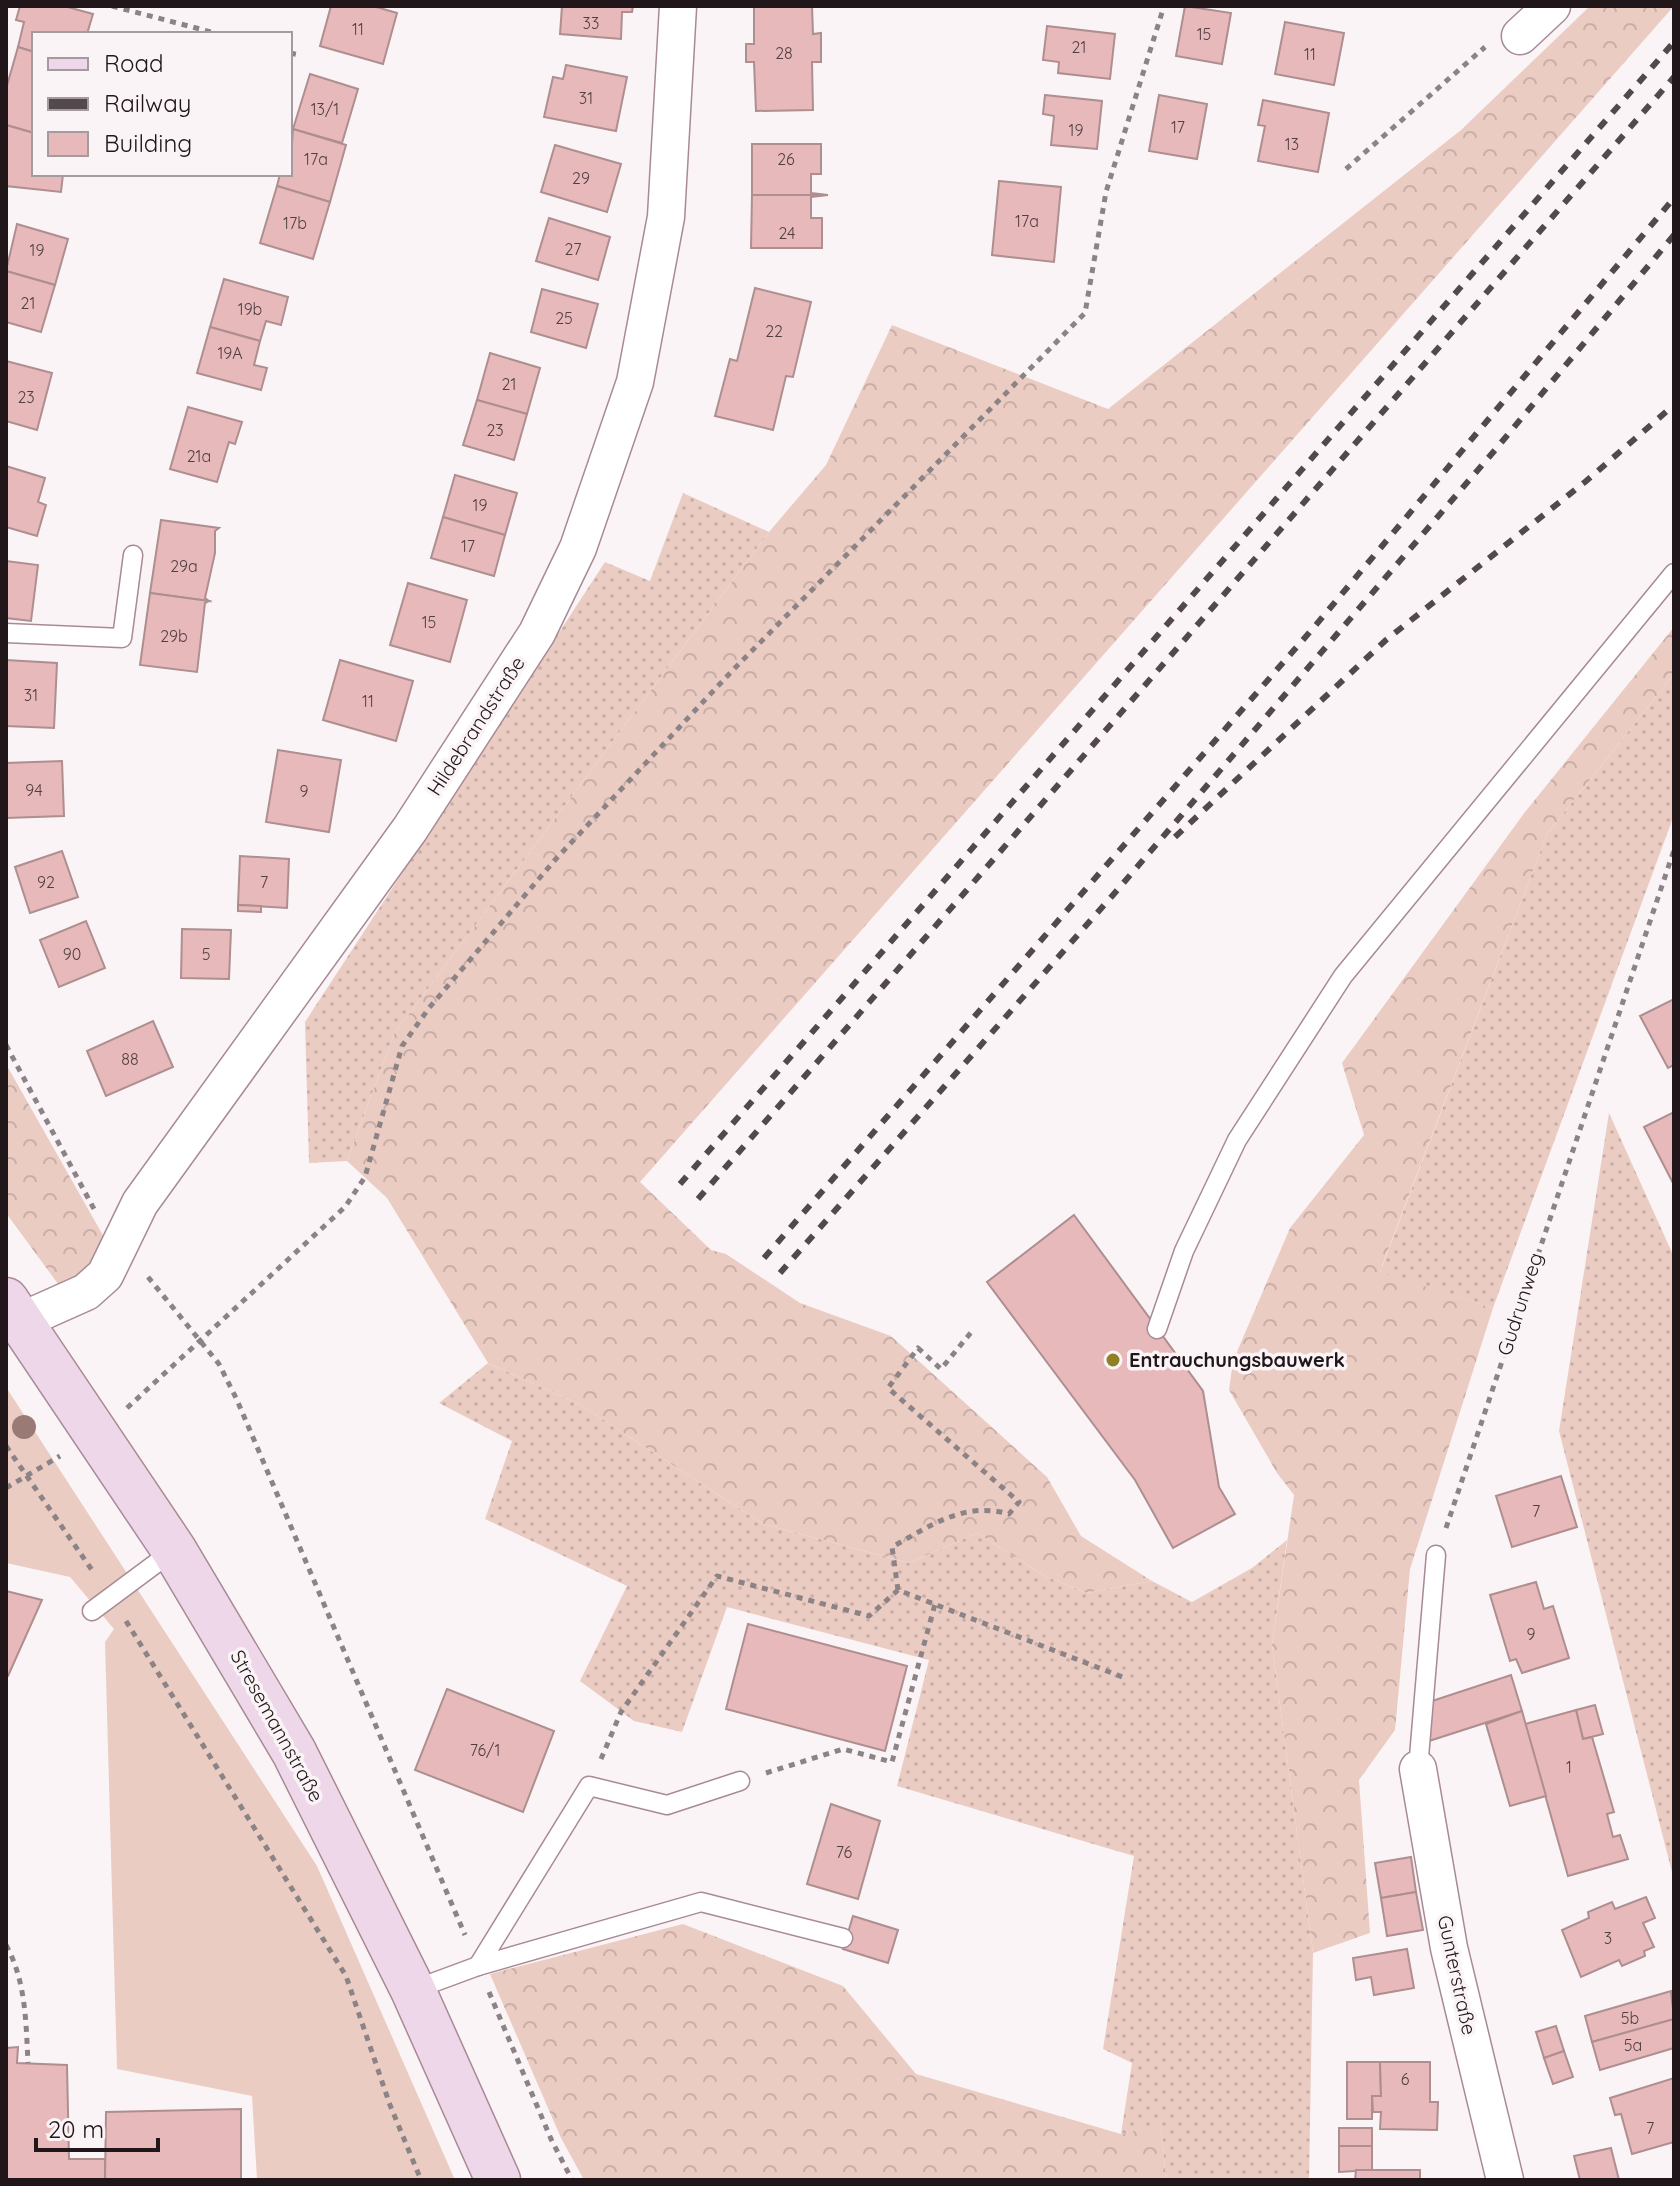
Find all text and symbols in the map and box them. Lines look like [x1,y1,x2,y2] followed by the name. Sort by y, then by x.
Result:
[583,13,599,33] house number: 33
[352,19,364,39] house number: 11
[1197,24,1211,44] house number: 15
[32,32,292,176] legend
[1072,37,1086,57] house number: 21
[775,43,793,63] house number: 28
[1304,44,1316,64] house number: 11
[104,48,164,78] text: Road
[104,88,191,118] text: Railway
[579,88,593,108] house number: 31
[311,99,339,119] house number: 13/1
[1171,117,1185,137] house number: 17
[1069,120,1083,140] house number: 19
[104,128,192,158] text: Building
[1285,134,1299,154] house number: 13
[304,149,328,169] house number: 17a
[777,149,795,169] house number: 26
[572,168,590,188] house number: 29
[1015,211,1039,231] house number: 17a
[283,213,307,233] house number: 17b
[778,223,796,243] house number: 24
[565,239,581,259] house number: 27
[30,240,44,260] house number: 19
[21,293,35,313] house number: 21
[238,299,262,319] house number: 19b
[555,308,573,328] house number: 25
[765,321,783,341] house number: 22
[217,343,243,363] house number: 19A
[502,374,516,394] house number: 21
[17,387,35,407] house number: 23
[486,420,504,440] house number: 23
[187,446,211,466] house number: 21a
[473,495,487,515] house number: 19
[461,536,475,556] house number: 17
[170,556,198,576] house number: 29a
[422,612,436,632] house number: 15
[160,626,188,646] house number: 29b
[421,651,530,800] street label: Hildebrandstraße
[24,685,38,705] house number: 31
[362,691,374,711] house number: 11
[25,780,43,800] house number: 94
[300,781,309,801] house number: 9
[37,872,55,892] house number: 92
[260,872,268,892] house number: 7
[63,944,81,964] house number: 90
[202,944,210,964] house number: 5
[121,1049,139,1069] house number: 88
[1491,1249,1548,1358] street label: Gudrunweg
[1129,1347,1345,1372] place label: Entrauchungsbauwerk
[1104,1351,1122,1369] marker: Entrauchungsbauwerk
[1532,1501,1540,1521] house number: 7
[1527,1624,1536,1644] house number: 9
[225,1645,330,1806] street label: Stresemannstraße
[470,1740,500,1760] house number: 76/1
[1566,1757,1572,1777] house number: 1
[836,1842,853,1862] house number: 76
[1433,1913,1482,2037] street label: Gunterstraße
[1604,1928,1612,1948] house number: 3
[1621,2008,1639,2028] house number: 5b
[1624,2035,1642,2055] house number: 5a
[1401,2069,1410,2089] house number: 6
[36,2102,158,2152] scale bar
[48,2114,104,2144] text: 20 m
[1646,2118,1654,2138] house number: 7

